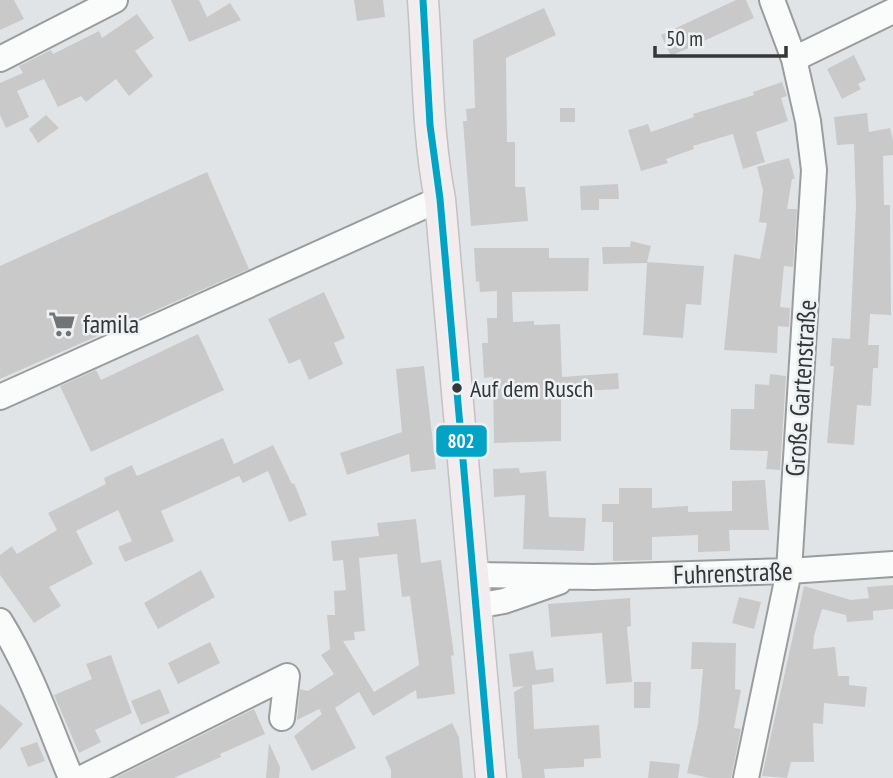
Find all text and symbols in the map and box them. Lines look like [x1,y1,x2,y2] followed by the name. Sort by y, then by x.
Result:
[655,14,786,58] scale bar
[666,25,703,52] text: 50 m
[778,299,823,477] street label: Große Gartenstraße
[83,307,139,340] place label: famila
[47,309,77,339] supermarket icon: famila
[470,373,593,404] place label: Auf dem Rusch
[450,381,464,395] marker: Auf dem Rusch
[435,424,488,458] line badge: 802
[447,429,475,453] text: 802
[673,554,793,591] street label: Fuhrenstraße

